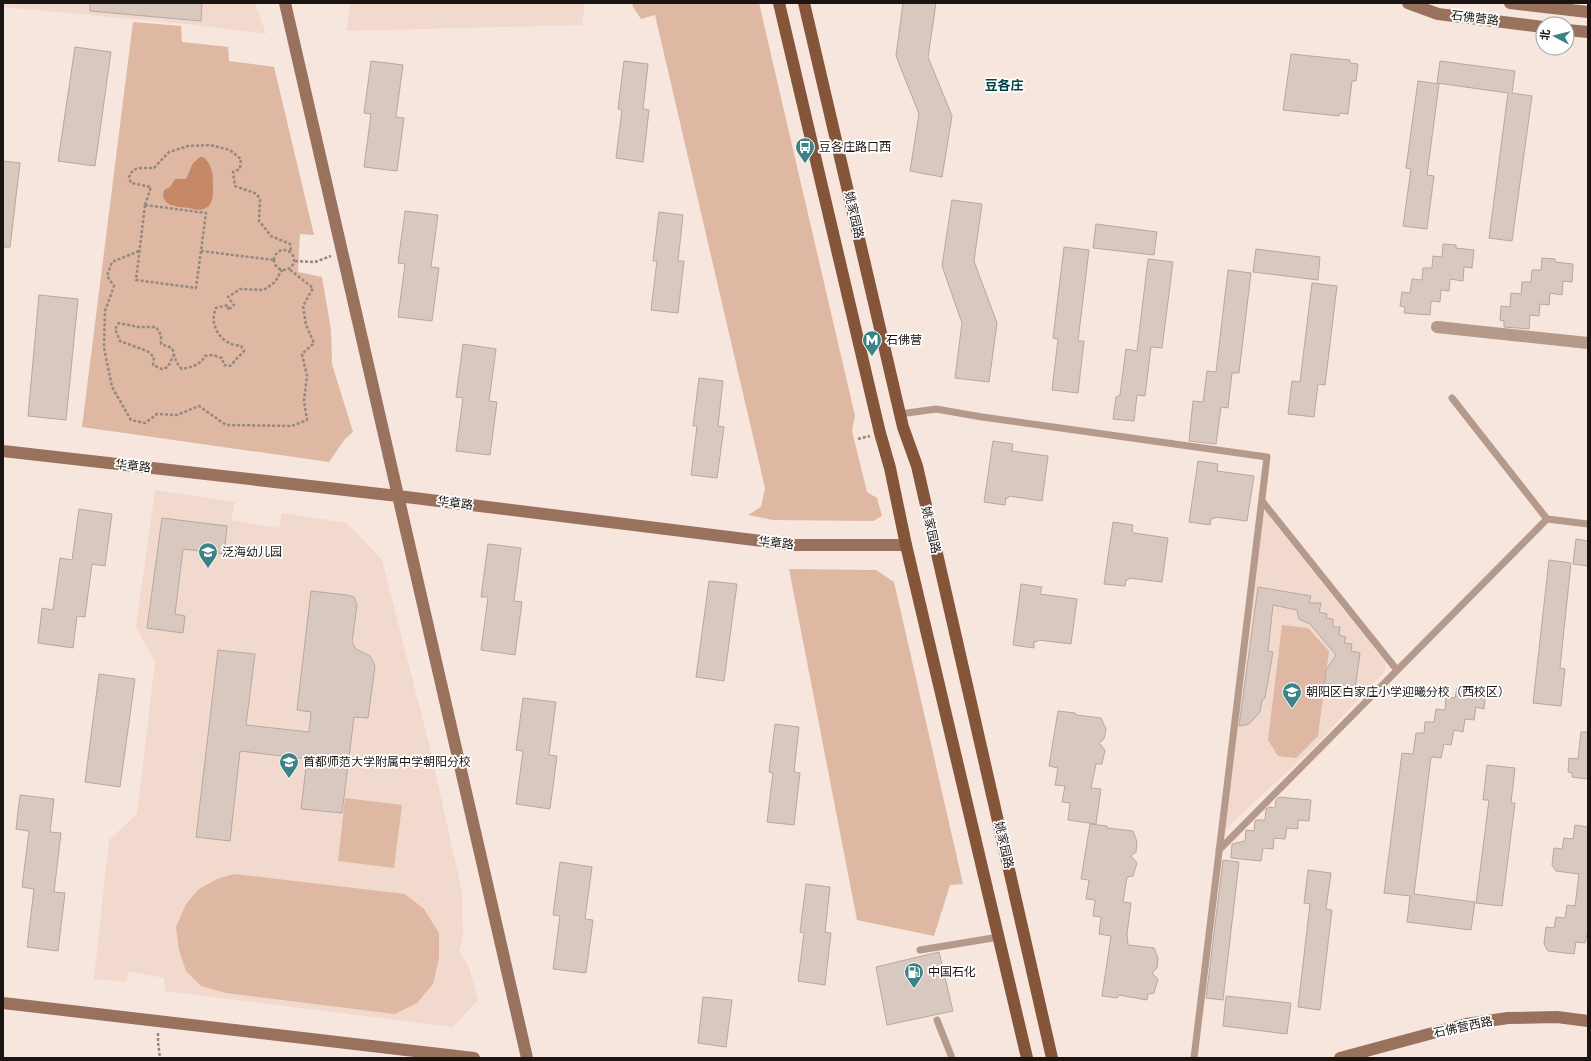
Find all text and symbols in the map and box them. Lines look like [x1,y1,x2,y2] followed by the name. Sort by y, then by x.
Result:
[1450,8,1500,28] street label: 石佛营路
[1535,16,1575,56] north arrow
[1538,29,1553,41] text: 北
[984,78,1024,93] district label: 豆各庄
[794,136,816,164] bus stop icon: 豆各庄路口西
[819,140,891,154] place label: 豆各庄路口西
[842,190,866,240] street label: 姚家园路
[861,329,883,357] metro station icon: 石佛营
[886,333,922,347] place label: 石佛营
[114,457,152,475] street label: 华章路
[436,494,474,512] street label: 华章路
[919,505,943,555] street label: 姚家园路
[757,534,795,552] street label: 华章路
[197,541,219,569] school or university icon: 泛海幼儿园
[222,545,282,559] place label: 泛海幼儿园
[1281,681,1303,709] school or university icon: 朝阳区白家庄小学迎曦分校（西校区）
[1306,685,1510,699] place label: 朝阳区白家庄小学迎曦分校（西校区）
[278,751,300,779] school or university icon: 首都师范大学附属中学朝阳分校
[303,755,471,769] place label: 首都师范大学附属中学朝阳分校
[992,820,1016,870] street label: 姚家园路
[903,961,925,989] fuel station icon: 中国石化
[928,965,976,979] place label: 中国石化
[1432,1014,1494,1040] street label: 石佛营西路

